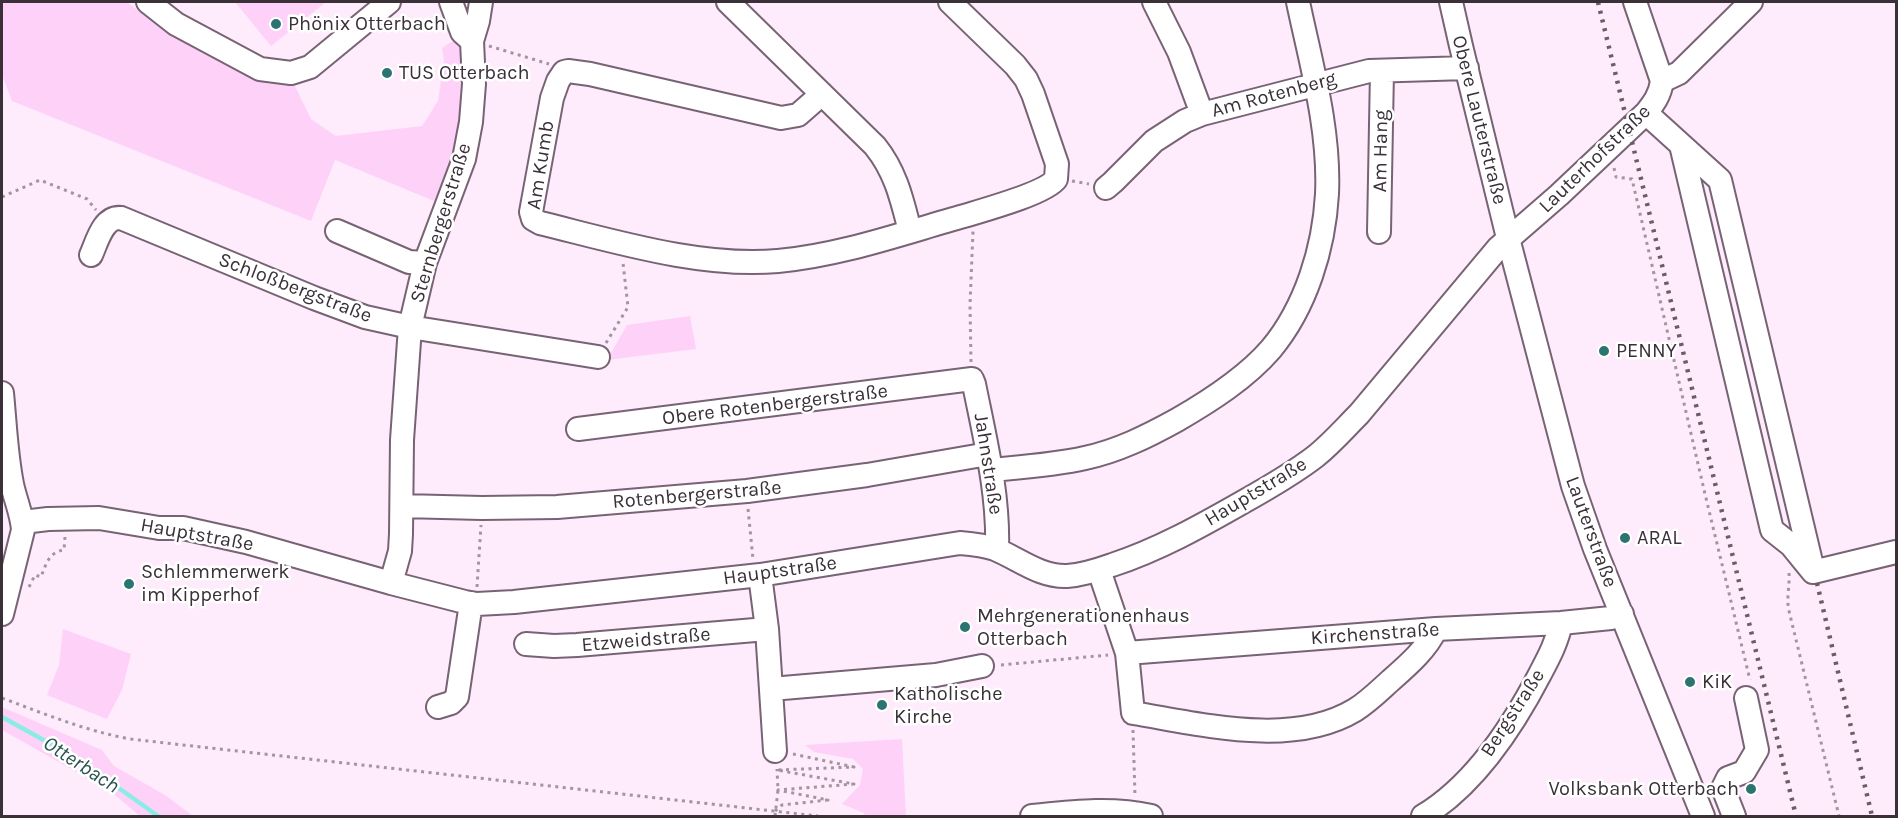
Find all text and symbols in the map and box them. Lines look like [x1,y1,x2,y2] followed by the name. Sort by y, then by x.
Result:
[288,12,446,36] place label: Phönix Otterbach
[269,17,283,31] marker: Phönix Otterbach
[1446,33,1512,207] street label: Obere Lauterstraße
[399,61,530,85] place label: TUS Otterbach
[380,66,394,80] marker: TUS Otterbach
[1209,67,1339,123] street label: Am Rotenberg
[1534,100,1656,218] street label: Lauterhofstraße
[1368,109,1394,193] street label: Am Hang
[522,119,560,211] street label: Am Kumb
[405,140,477,306] street label: Sternbergerstraße
[215,248,375,328] street label: Schloßbergstraße
[1616,339,1677,363] place label: PENNY
[1597,344,1611,358] marker: PENNY
[661,379,889,431] street label: Obere Rotenbergerstraße
[968,412,1008,516] street label: Jahnstraße
[1201,452,1311,532] street label: Hauptstraße
[1560,473,1622,591] street label: Lauterstraße
[611,476,783,514] street label: Rotenbergerstraße
[139,513,255,557] street label: Hauptstraße
[1637,526,1682,550] place label: ARAL
[1618,531,1632,545] marker: ARAL
[722,551,838,591] street label: Hauptstraße
[141,560,290,607] place label: Schlemmerwerk im Kipperhof
[122,577,136,591] marker: Schlemmerwerk im Kipperhof
[977,604,1190,651] place label: Mehrgenerationenhaus Otterbach
[1310,618,1440,650] street label: Kirchenstraße
[958,620,972,634] marker: Mehrgenerationenhaus Otterbach
[580,622,712,658] street label: Etzweidstraße
[1476,665,1550,761] street label: Bergstraße
[1702,670,1732,694] place label: KiK
[1683,675,1697,689] marker: KiK
[894,682,1002,729] place label: Katholische Kirche
[875,698,889,712] marker: Katholische Kirche
[38,731,124,799] water label: Otterbach
[1548,777,1739,801] place label: Volksbank Otterbach
[1744,782,1758,796] marker: Volksbank Otterbach

